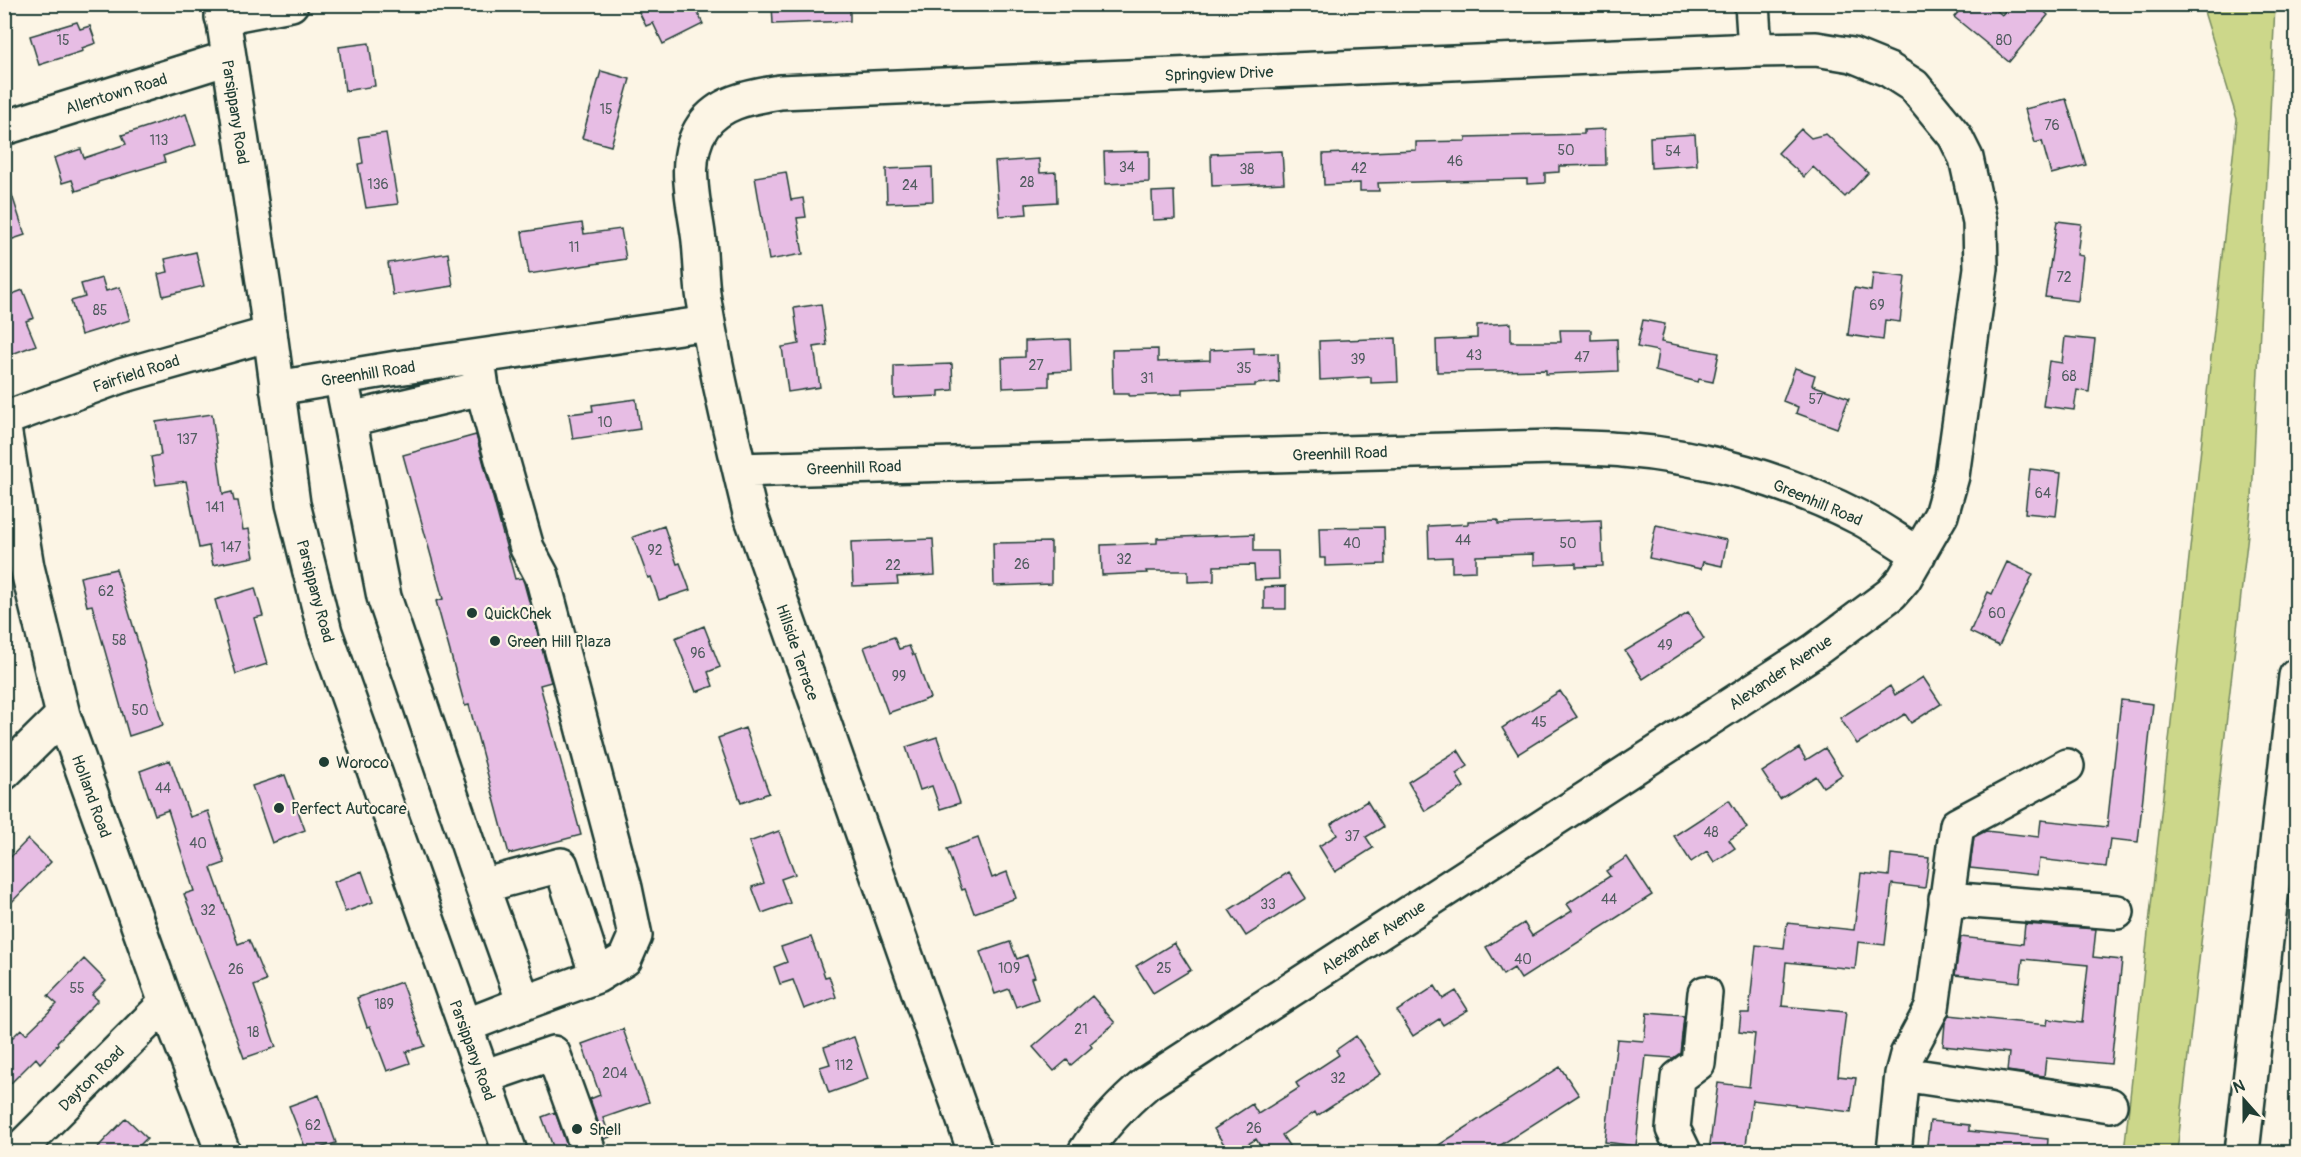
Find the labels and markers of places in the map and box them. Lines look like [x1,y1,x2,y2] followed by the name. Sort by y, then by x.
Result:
[484,604,552,624] place label: QuickChek
[465,606,479,620] marker: QuickChek
[507,632,611,652] place label: Green Hill Plaza
[488,634,502,648] marker: Green Hill Plaza
[336,753,389,773] place label: Woroco
[317,755,331,769] marker: Woroco
[291,799,407,819] place label: Perfect Autocare
[272,801,286,815] marker: Perfect Autocare
[589,1120,621,1140] place label: Shell
[570,1122,584,1136] marker: Shell

